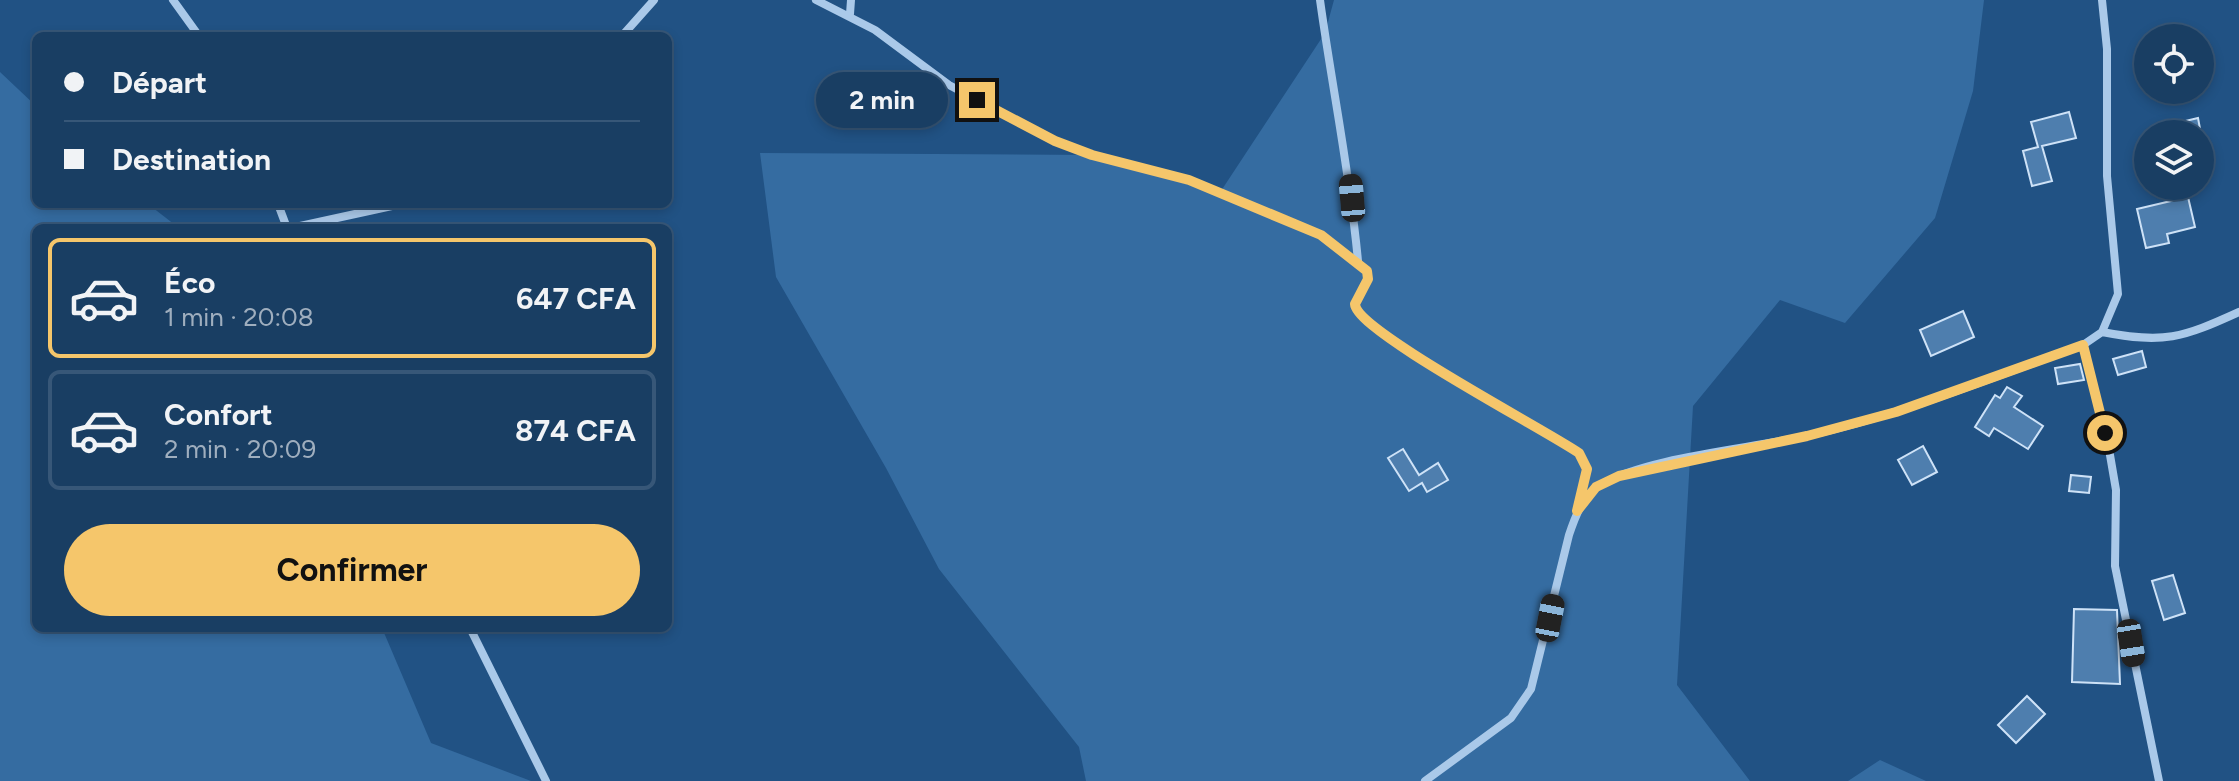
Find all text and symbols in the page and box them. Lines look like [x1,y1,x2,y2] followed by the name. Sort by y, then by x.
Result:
[2134,24,2214,200] map controls
[2134,24,2214,104] button: locate
[112,64,207,101] text: Départ
[817,72,949,128] callout: 2 min
[959,82,995,118] route end
[849,84,915,116] text: 2 min
[2134,120,2214,200] button: layers
[112,141,271,178] text: Destination
[1338,173,1366,223] car
[68,262,140,334] icon: car
[164,264,215,301] text: Éco
[516,280,636,317] text: 647 CFA
[164,301,314,333] text: 1 min · 20:08
[68,394,140,466] icon: car
[164,396,273,433] text: Confort
[515,412,636,449] text: 874 CFA
[2087,415,2123,451] route start
[164,433,316,465] text: 2 min · 20:09
[64,524,640,616] button: Confirmer
[1534,592,1566,644] car
[2115,617,2147,669] car

